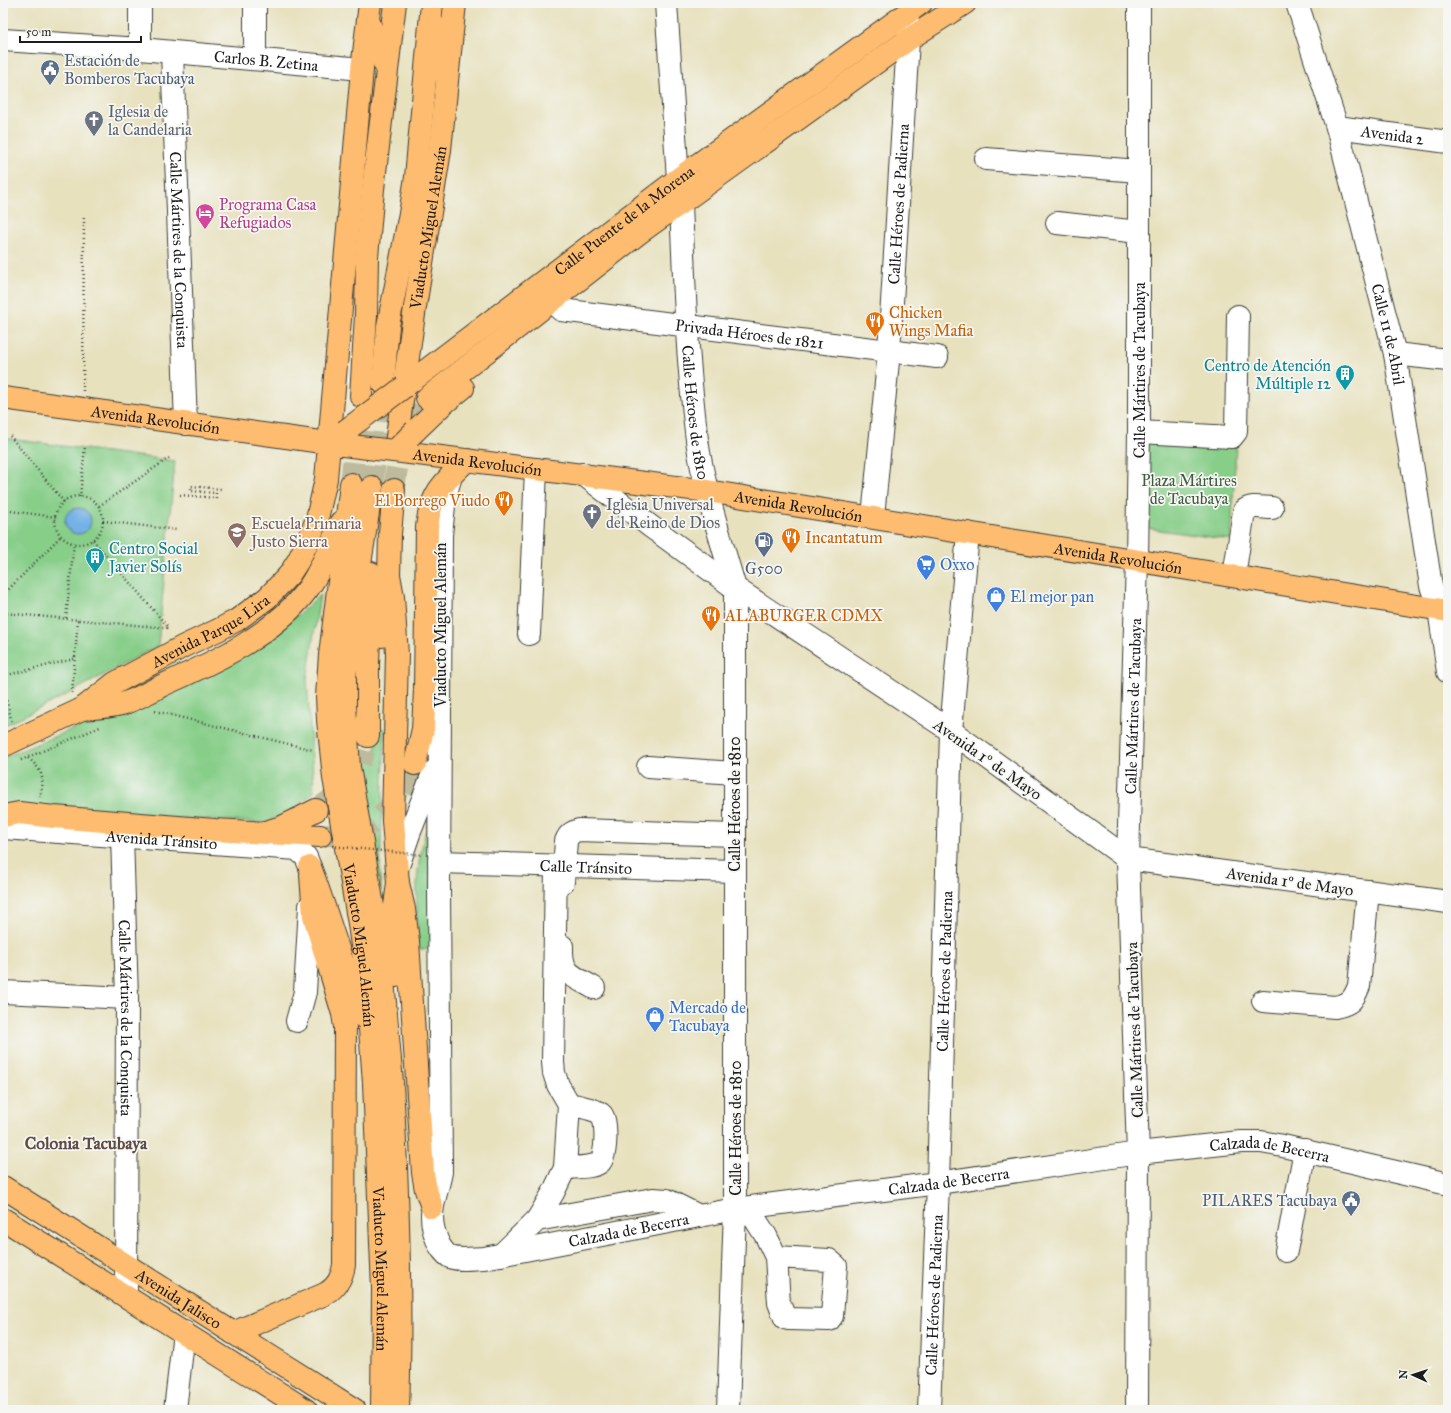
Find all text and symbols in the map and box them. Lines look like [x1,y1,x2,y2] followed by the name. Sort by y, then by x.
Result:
[20,18,141,44] scale bar
[26,25,51,39] text: 50 m
[213,47,319,75] street label: Carlos B. Zetina
[64,51,195,88] place label: Estación de Bomberos Tacubaya
[39,58,61,86] public building icon: Estación de Bomberos Tacubaya
[108,102,192,139] place label: Iglesia de la Candelaria
[83,109,105,137] church icon: Iglesia de la Candelaria
[1359,121,1425,149] street label: Avenida 2
[884,123,913,285] street label: Calle Héroes de Padierna
[406,144,451,311] street label: Viaducto Miguel Alemán
[166,151,192,349] street label: Calle Mártires de la Conquista
[551,162,698,280] street label: Calle Puente de la Morena
[219,195,317,233] place label: Programa Casa Refugiados
[194,202,216,230] hotel icon: Programa Casa Refugiados
[1367,281,1409,387] street label: Calle 11 de Abril
[1130,282,1149,459] street label: Calle Mártires de Tacubaya
[889,303,974,341] place label: Chicken Wings Mafia
[864,310,886,338] restaurant icon: Chicken Wings Mafia
[674,315,825,353] street label: Privada Héroes de 1821
[678,344,713,482] street label: Calle Héroes de 1810
[1204,356,1331,393] place label: Centro de Atención Múltiple 12
[1334,363,1356,391] building icon: Centro de Atención Múltiple 12
[89,401,221,438] street label: Avenida Revolución
[411,444,543,480] street label: Avenida Revolución
[1141,471,1237,508] park label: Plaza Mártires de Tacubaya
[732,486,864,526] street label: Avenida Revolución
[493,489,515,517] restaurant icon: El Borrego Viudo
[374,491,490,511] place label: El Borrego Viudo
[606,495,720,532] place label: Iglesia Universal del Reino de Dios
[581,502,603,530] church icon: Iglesia Universal del Reino de Dios
[249,514,362,552] place label: Escuela Primaria Justo Sierra
[226,521,248,549] school or university icon: Escuela Primaria Justo Sierra
[780,526,802,554] restaurant icon: Incantatum
[805,528,883,547] place label: Incantatum
[753,530,775,558] fuel station icon: G500
[1052,538,1184,578] street label: Avenida Revolución
[107,539,199,577] place label: Centro Social Javier Solís
[431,542,451,708] street label: Viaducto Miguel Alemán
[84,546,106,574] building icon: Centro Social Javier Solís
[915,553,937,581] supermarket icon: Oxxo
[940,555,974,574] place label: Oxxo
[745,559,783,578] place label: G500
[985,585,1007,613] shop icon: El mejor pan
[1010,587,1095,606] place label: El mejor pan
[147,590,273,672] street label: Avenida Parque Lira
[700,604,722,632] restaurant icon: ALABURGER CDMX
[724,606,883,625] place label: ALABURGER CDMX
[1121,618,1145,795] street label: Calle Mártires de Tacubaya
[929,714,1046,804] street label: Avenida 1º de Mayo
[725,736,744,872] street label: Calle Héroes de 1810
[104,826,218,853] street label: Avenida Tránsito
[539,856,632,878] street label: Calle Tránsito
[339,861,379,1028] street label: Viaducto Miguel Alemán
[1224,863,1355,900] street label: Avenida 1º de Mayo
[933,890,956,1052] street label: Calle Héroes de Padierna
[115,919,136,1117] street label: Calle Mártires de la Conquista
[1122,941,1147,1118] street label: Calle Mártires de Tacubaya
[669,998,746,1035] place label: Mercado de Tacubaya
[644,1005,666,1033] shop icon: Mercado de Tacubaya
[726,1060,745,1196] street label: Calle Héroes de 1810
[25,1133,148,1154] district label: Colonia Tacubaya
[1208,1133,1332,1167] street label: Calzada de Becerra
[887,1163,1011,1199] street label: Calzada de Becerra
[368,1185,392,1352] street label: Viaducto Miguel Alemán
[1340,1189,1362,1217] public building icon: PILARES Tacubaya
[1202,1191,1337,1210] place label: PILARES Tacubaya
[567,1209,691,1251] street label: Calzada de Becerra
[921,1214,947,1376] street label: Calle Héroes de Padierna
[131,1264,225,1333] street label: Avenida Jalisco
[1393,1355,1433,1395] north arrow
[1397,1369,1410,1380] text: N

